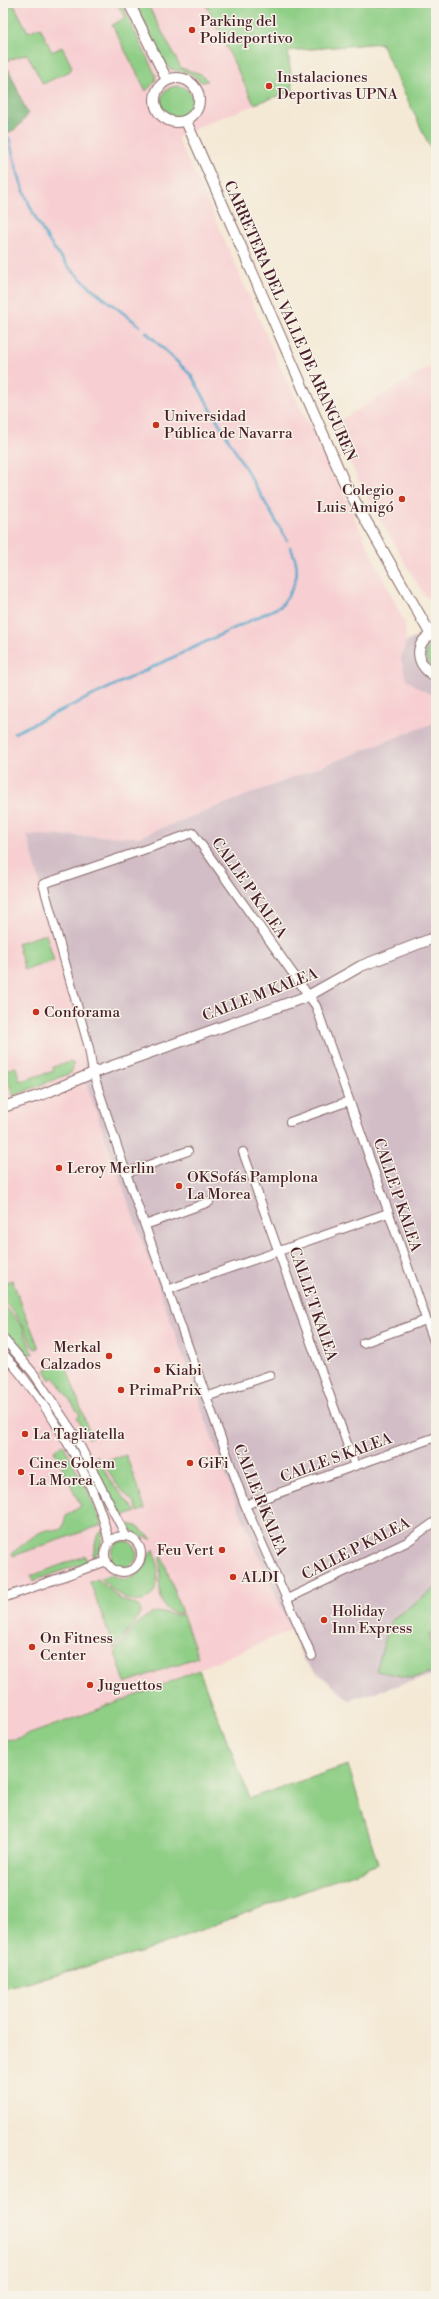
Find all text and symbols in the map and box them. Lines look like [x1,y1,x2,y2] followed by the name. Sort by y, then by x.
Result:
[200,12,293,48] place label: Parking del Polideportivo
[187,25,197,35] marker: Parking del Polideportivo
[277,68,399,104] place label: Instalaciones Deportivas UPNA
[264,81,274,91] marker: Instalaciones Deportivas UPNA
[219,178,361,464] street label: CARRETERA DEL VALLE DE ARANGUREN
[164,407,293,443] place label: Universidad Pública de Navarra
[151,420,161,430] marker: Universidad Pública de Navarra
[316,481,394,517] place label: Colegio Luis Amigó
[397,494,407,504] marker: Colegio Luis Amigó
[207,834,291,943] street label: CALLE P KALEA
[200,964,321,1026] street label: CALLE M KALEA
[44,1003,120,1022] place label: Conforama
[31,1007,41,1017] marker: Conforama
[369,1136,426,1255] street label: CALLE P KALEA
[67,1159,155,1178] place label: Leroy Merlin
[54,1163,64,1173] marker: Leroy Merlin
[187,1168,318,1204] place label: OKSofás Pamplona La Morea
[174,1181,184,1191] marker: OKSofás Pamplona La Morea
[285,1245,342,1364] street label: CALLE T KALEA
[40,1338,102,1374] place label: Merkal Calzados
[104,1351,114,1361] marker: Merkal Calzados
[165,1361,202,1380] place label: Kiabi
[152,1365,162,1375] marker: Kiabi
[129,1381,202,1400] place label: PrimaPrix
[116,1385,126,1395] marker: PrimaPrix
[33,1425,125,1444] place label: La Tagliatella
[20,1429,30,1439] marker: La Tagliatella
[278,1429,395,1487] street label: CALLE S KALEA
[229,1441,291,1559] street label: CALLE R KALEA
[29,1454,115,1490] place label: Cines Golem La Morea
[198,1454,229,1473] place label: GiFi
[185,1458,195,1468] marker: GiFi
[16,1467,26,1477] marker: Cines Golem La Morea
[299,1513,414,1584] street label: CALLE P KALEA
[157,1541,215,1560] place label: Feu Vert
[217,1545,227,1555] marker: Feu Vert
[240,1568,279,1587] place label: ALDI
[228,1572,238,1582] marker: ALDI
[332,1602,412,1638] place label: Holiday Inn Express
[319,1615,329,1625] marker: Holiday Inn Express
[40,1629,113,1665] place label: On Fitness Center
[27,1642,37,1652] marker: On Fitness Center
[97,1676,162,1695] place label: Juguettos
[85,1680,95,1690] marker: Juguettos

